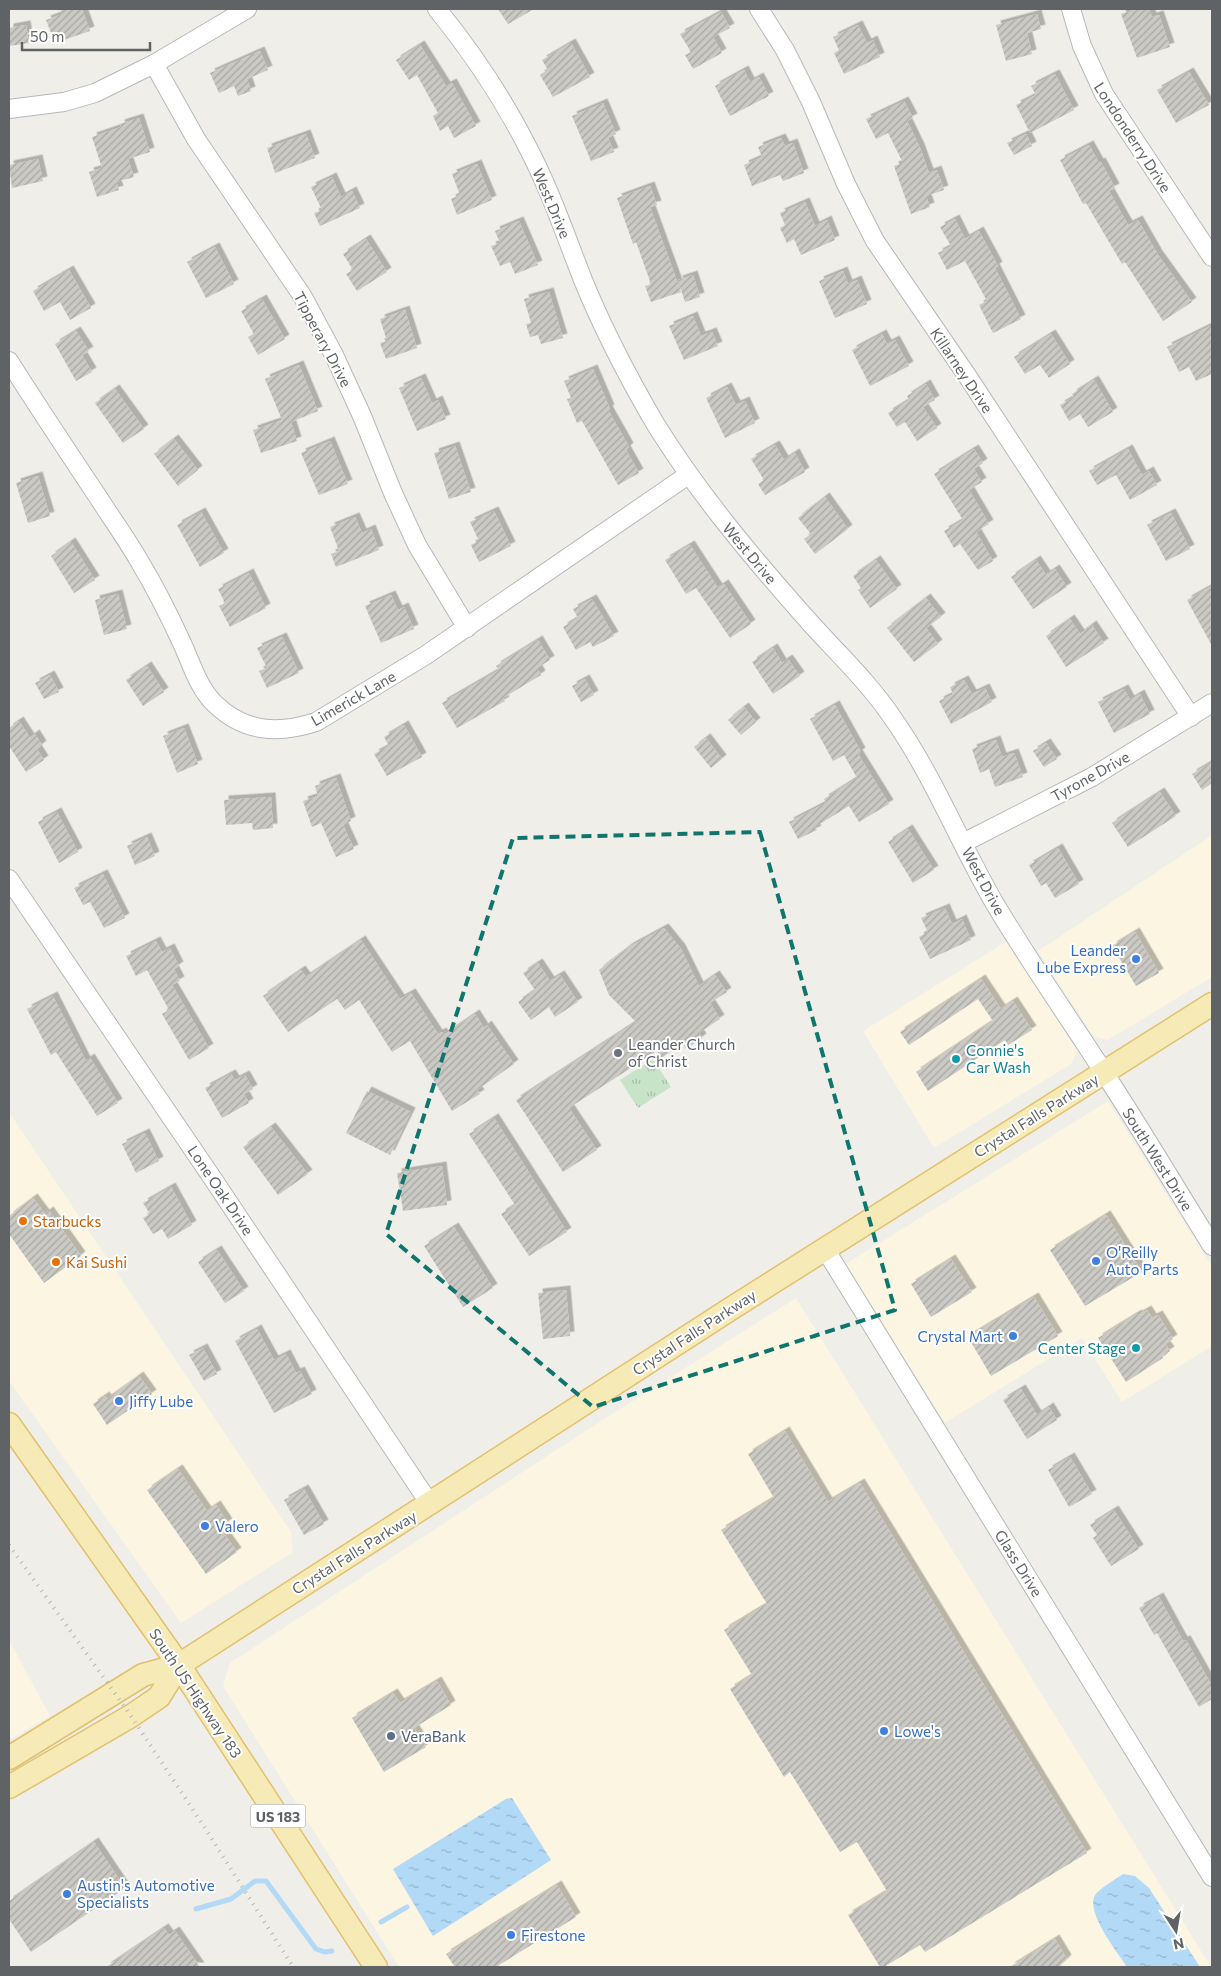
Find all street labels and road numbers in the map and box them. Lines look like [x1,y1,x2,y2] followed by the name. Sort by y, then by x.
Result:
[1091,79,1175,196] street label: Londonderry Drive
[529,165,575,241] street label: West Drive
[290,288,356,390] street label: Tipperary Drive
[927,324,997,416] street label: Killarney Drive
[719,519,781,587] street label: West Drive
[308,667,399,729] street label: Limerick Lane
[1048,747,1132,805] street label: Tyrone Drive
[959,844,1009,918] street label: West Drive
[970,1069,1102,1161] street label: Crystal Falls Parkway
[1119,1104,1197,1214] street label: South West Drive
[184,1142,258,1238] street label: Lone Oak Drive
[629,1285,759,1379] street label: Crystal Falls Parkway
[288,1506,420,1598] street label: Crystal Falls Parkway
[991,1526,1047,1600] street label: Glass Drive
[146,1625,246,1761] street label: South US Highway 183
[250,1804,306,1828] road number: US 183

